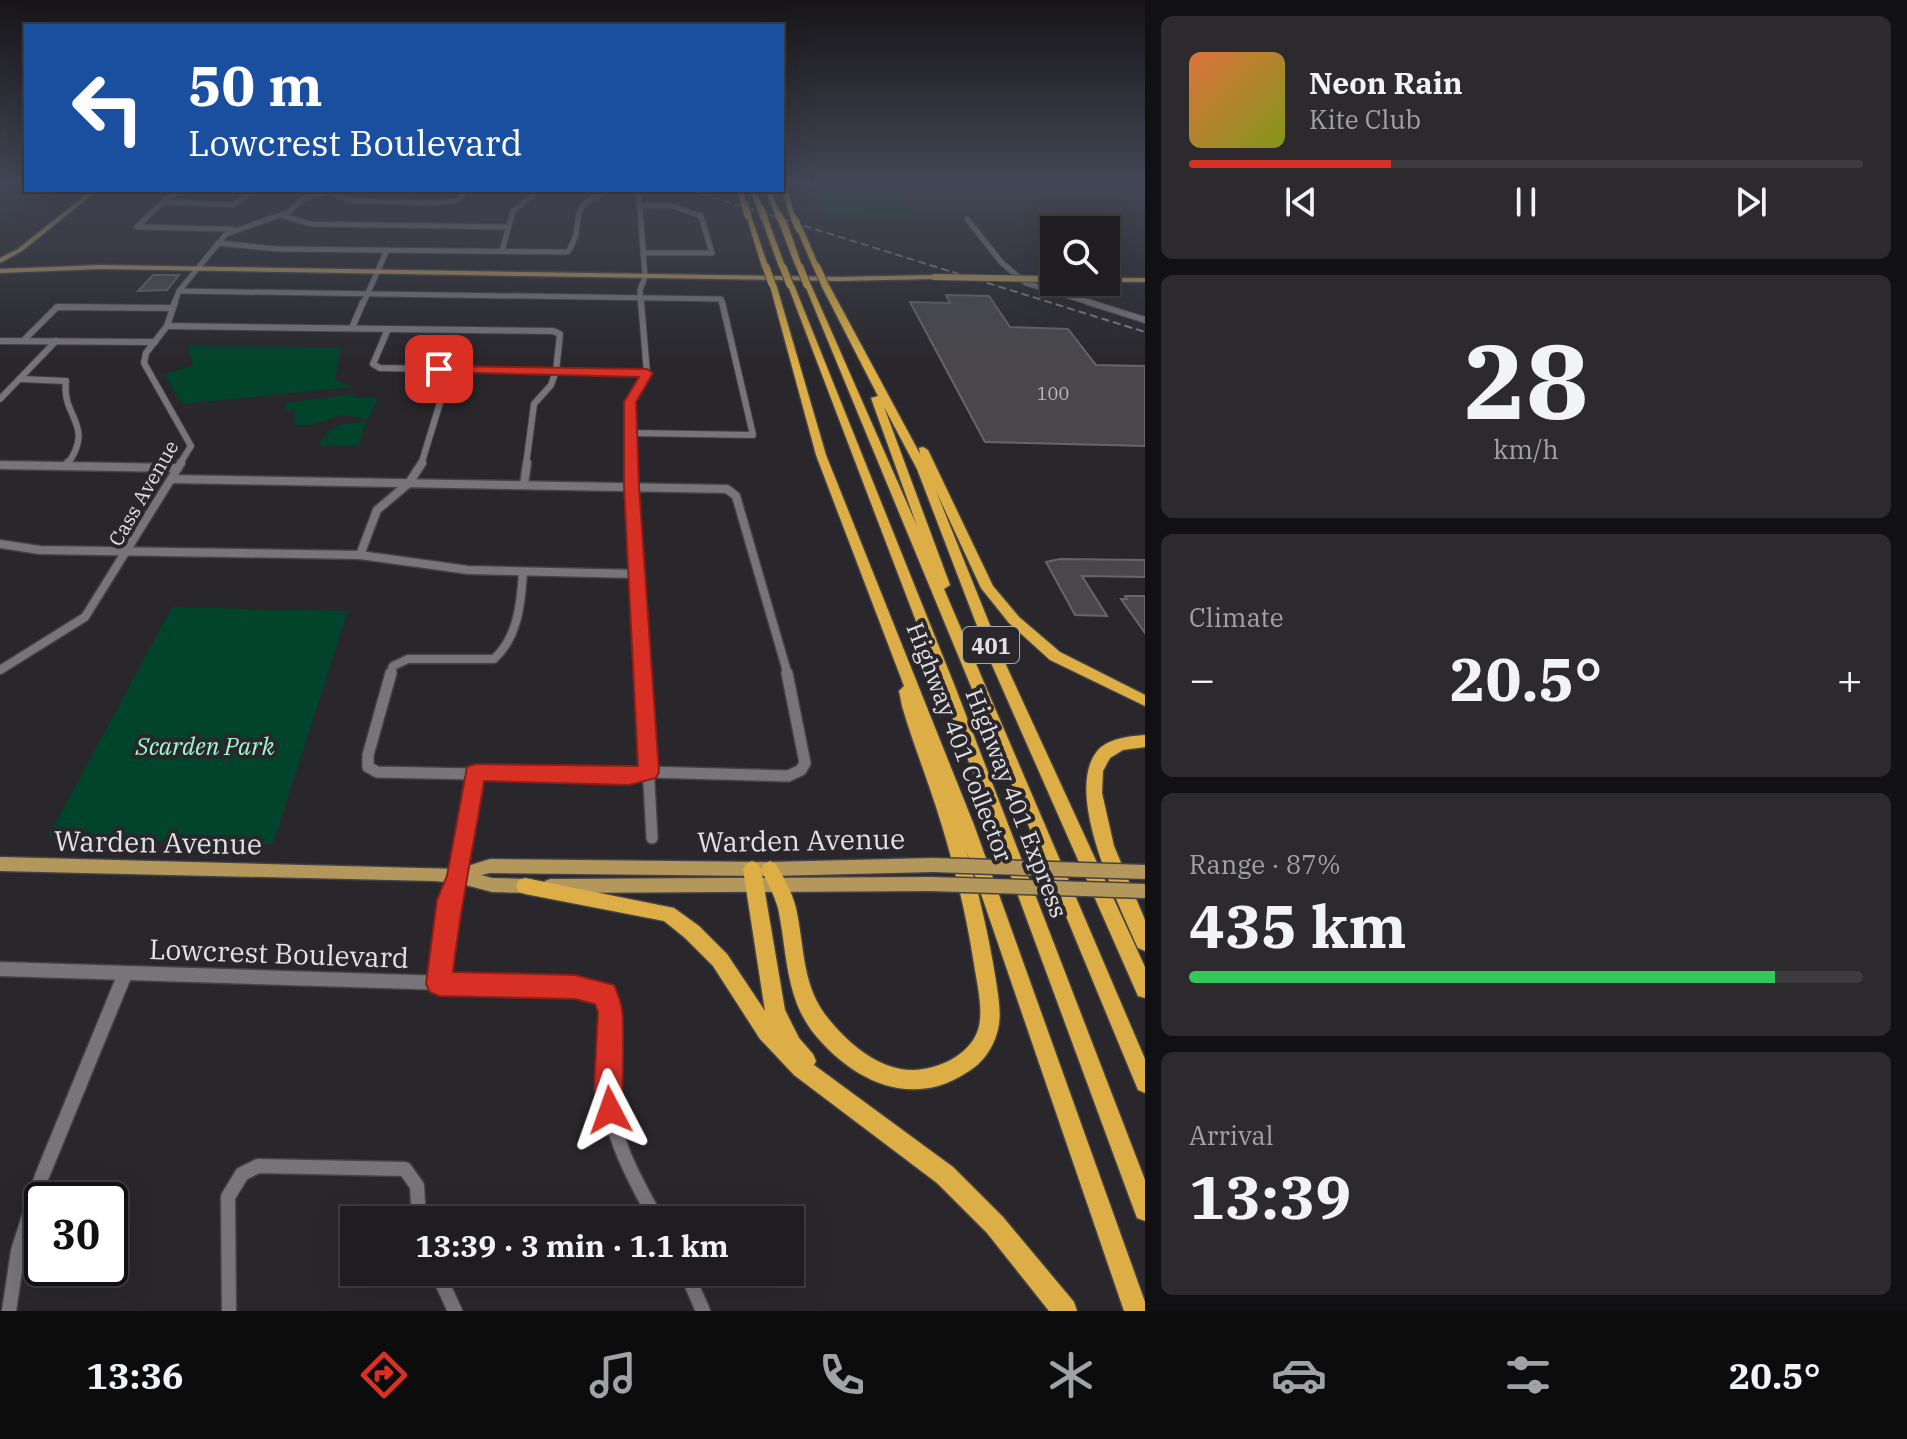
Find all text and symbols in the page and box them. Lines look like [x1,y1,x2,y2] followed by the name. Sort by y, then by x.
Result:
[188,49,323,121] text: 50 m
[56,56,160,160] icon: left
[1309,63,1463,102] text: Neon Rain
[1309,102,1421,136] text: Kite Club
[188,119,522,166] text: Lowcrest Boulevard
[1279,180,1323,224] icon: previous
[1504,180,1548,224] icon: pause
[1729,180,1773,224] icon: next
[1040,216,1120,296] map controls
[1040,216,1120,296] button: search
[1464,312,1588,448] text: 28
[405,335,473,403] pin
[417,347,461,391] icon: arrive
[1037,382,1069,405] house number: 100
[1493,432,1559,466] text: km/h
[102,435,184,551] street label: Cass Avenue
[1189,600,1284,634] text: Climate
[900,618,1021,867] street label: Highway 401 Collector
[963,627,1019,663] road number: 401
[1449,639,1603,718] text: 20.5°
[1189,650,1215,707] text: −
[1837,650,1863,707] text: +
[959,684,1075,922] street label: Highway 401 Express
[135,730,275,762] park label: Scarden Park
[697,820,905,860] street label: Warden Avenue
[54,822,262,862] street label: Warden Avenue
[1189,847,1341,881] text: Range · 87%
[1189,886,1407,965] text: 435 km
[148,930,410,976] street label: Lowcrest Boulevard
[568,1068,652,1152] position arrow
[1189,1118,1274,1152] text: Arrival
[1189,1157,1351,1236] text: 13:39
[24,1182,128,1286] speed limit sign: 30
[415,1226,729,1265] text: 13:39 · 3 min · 1.1 km
[356,1347,412,1403] icon: directions
[585,1347,641,1403] icon: music
[814,1347,870,1403] icon: phone
[1043,1347,1099,1403] icon: climate
[1271,1347,1327,1403] icon: car
[1500,1347,1556,1403] icon: filters
[86,1352,184,1399] text: 13:36
[1729,1352,1821,1399] text: 20.5°

